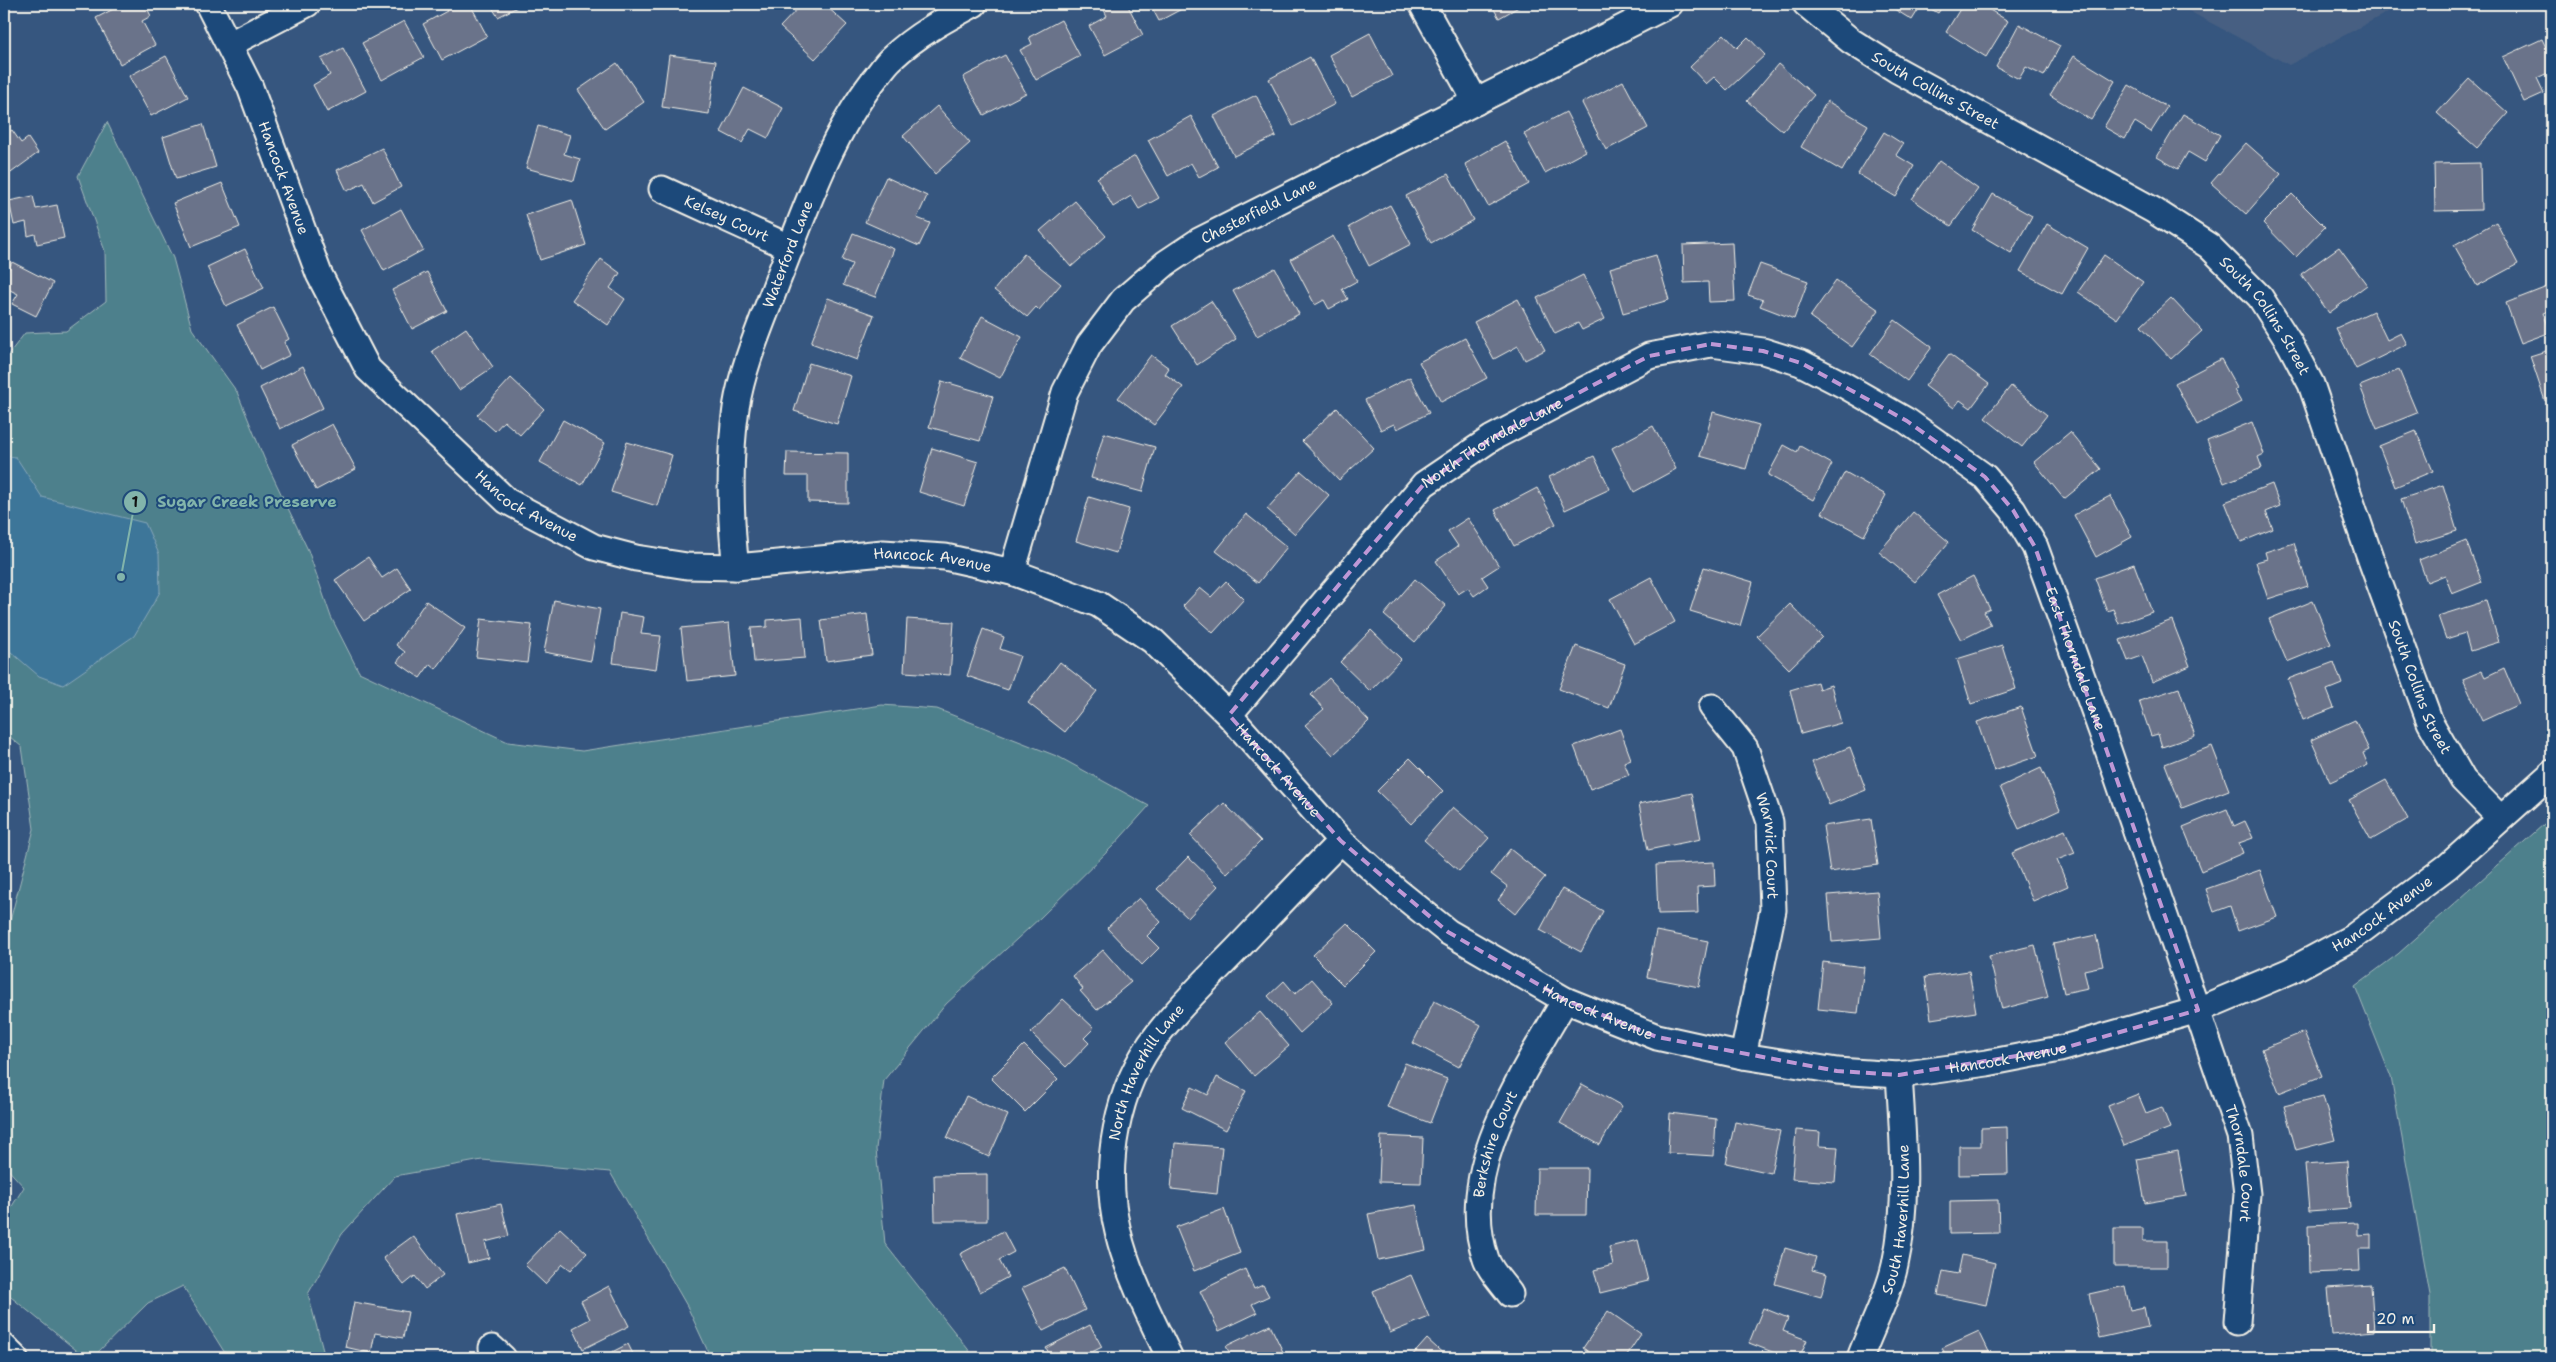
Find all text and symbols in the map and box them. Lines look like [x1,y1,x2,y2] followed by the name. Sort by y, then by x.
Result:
[1868,46,2003,134] street label: South Collins Street
[253,118,314,238] street label: Hancock Avenue
[1198,174,1320,248] street label: Chesterfield Lane
[681,190,772,247] street label: Kelsey Court
[758,197,818,311] street label: Waterford Lane
[2215,252,2315,379] street label: South Collins Street
[1417,393,1566,493] street label: North Thorndale Lane
[471,466,581,547] street label: Hancock Avenue
[122,486,347,517] callout: Sugar Creek Preserve
[157,491,337,512] text: Sugar Creek Preserve
[132,492,139,512] text: 1
[872,543,994,577] street label: Hancock Avenue
[2040,584,2111,733] street label: East Thorndale Lane
[2384,617,2456,758] street label: South Collins Street
[1231,719,1325,822] street label: Hancock Avenue
[1751,790,1783,899] street label: Warwick Court
[2328,871,2437,957] street label: Hancock Avenue
[1538,979,1656,1045] street label: Hancock Avenue
[1104,1000,1189,1142] street label: North Haverhill Lane
[1947,1038,2069,1078] street label: Hancock Avenue
[1469,1087,1522,1198] street label: Berkshire Court
[2220,1102,2257,1223] street label: Thorndale Court
[1877,1144,1914,1297] street label: South Haverhill Lane
[2368,1302,2435,1334] scale bar
[2376,1309,2415,1329] text: 20 m

